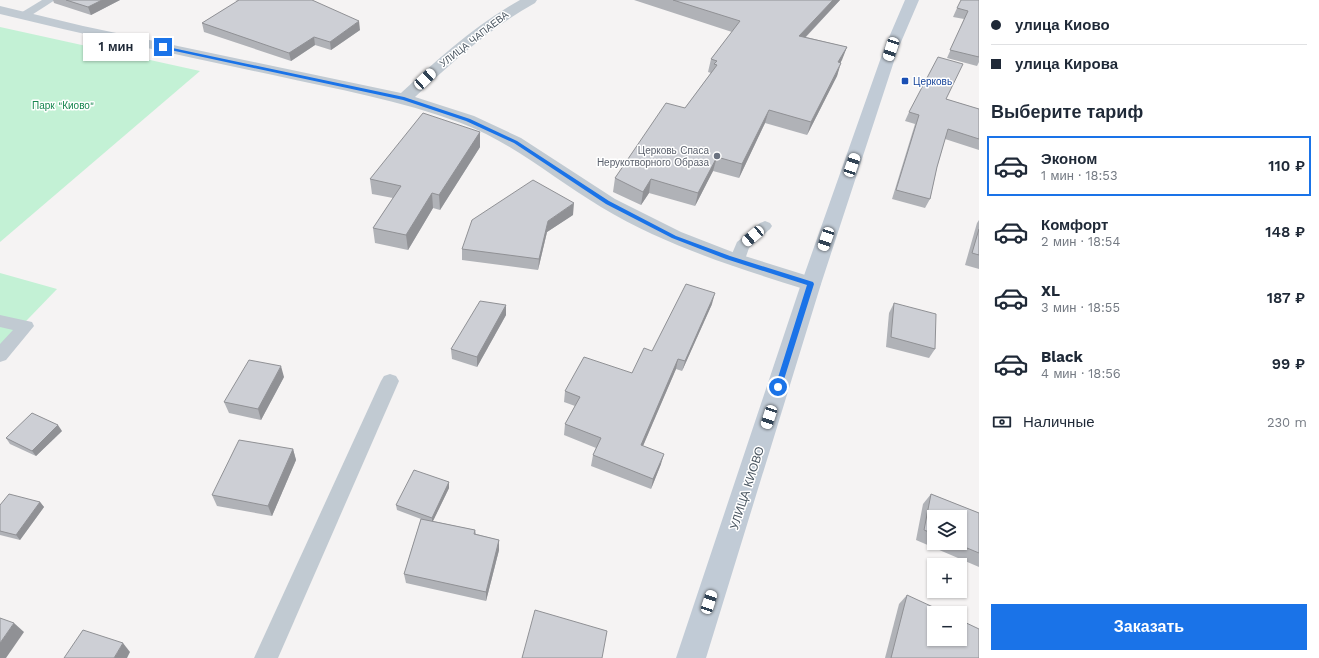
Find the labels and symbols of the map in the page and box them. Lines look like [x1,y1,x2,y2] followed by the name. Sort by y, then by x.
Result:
[438,9,511,69] street label: УЛИЦА ЧАПАЕВА
[83,33,149,61] callout: 1 мин
[882,36,900,62] car
[154,38,172,56] route end
[412,66,438,92] car
[900,76,910,86] marker: Церковь
[913,76,952,87] place label: Церковь
[32,100,94,111] park label: Парк "Киово"
[597,145,709,168] place label: Церковь Спаса Нерукотворного Образа
[712,151,722,161] marker: Церковь Спаса Нерукотворного Образа
[842,152,862,178] car
[740,224,766,248] car
[816,226,836,252] car
[769,378,787,396] route start
[760,404,778,430] car
[727,445,767,531] street label: УЛИЦА КИОВО
[700,589,718,615] car

